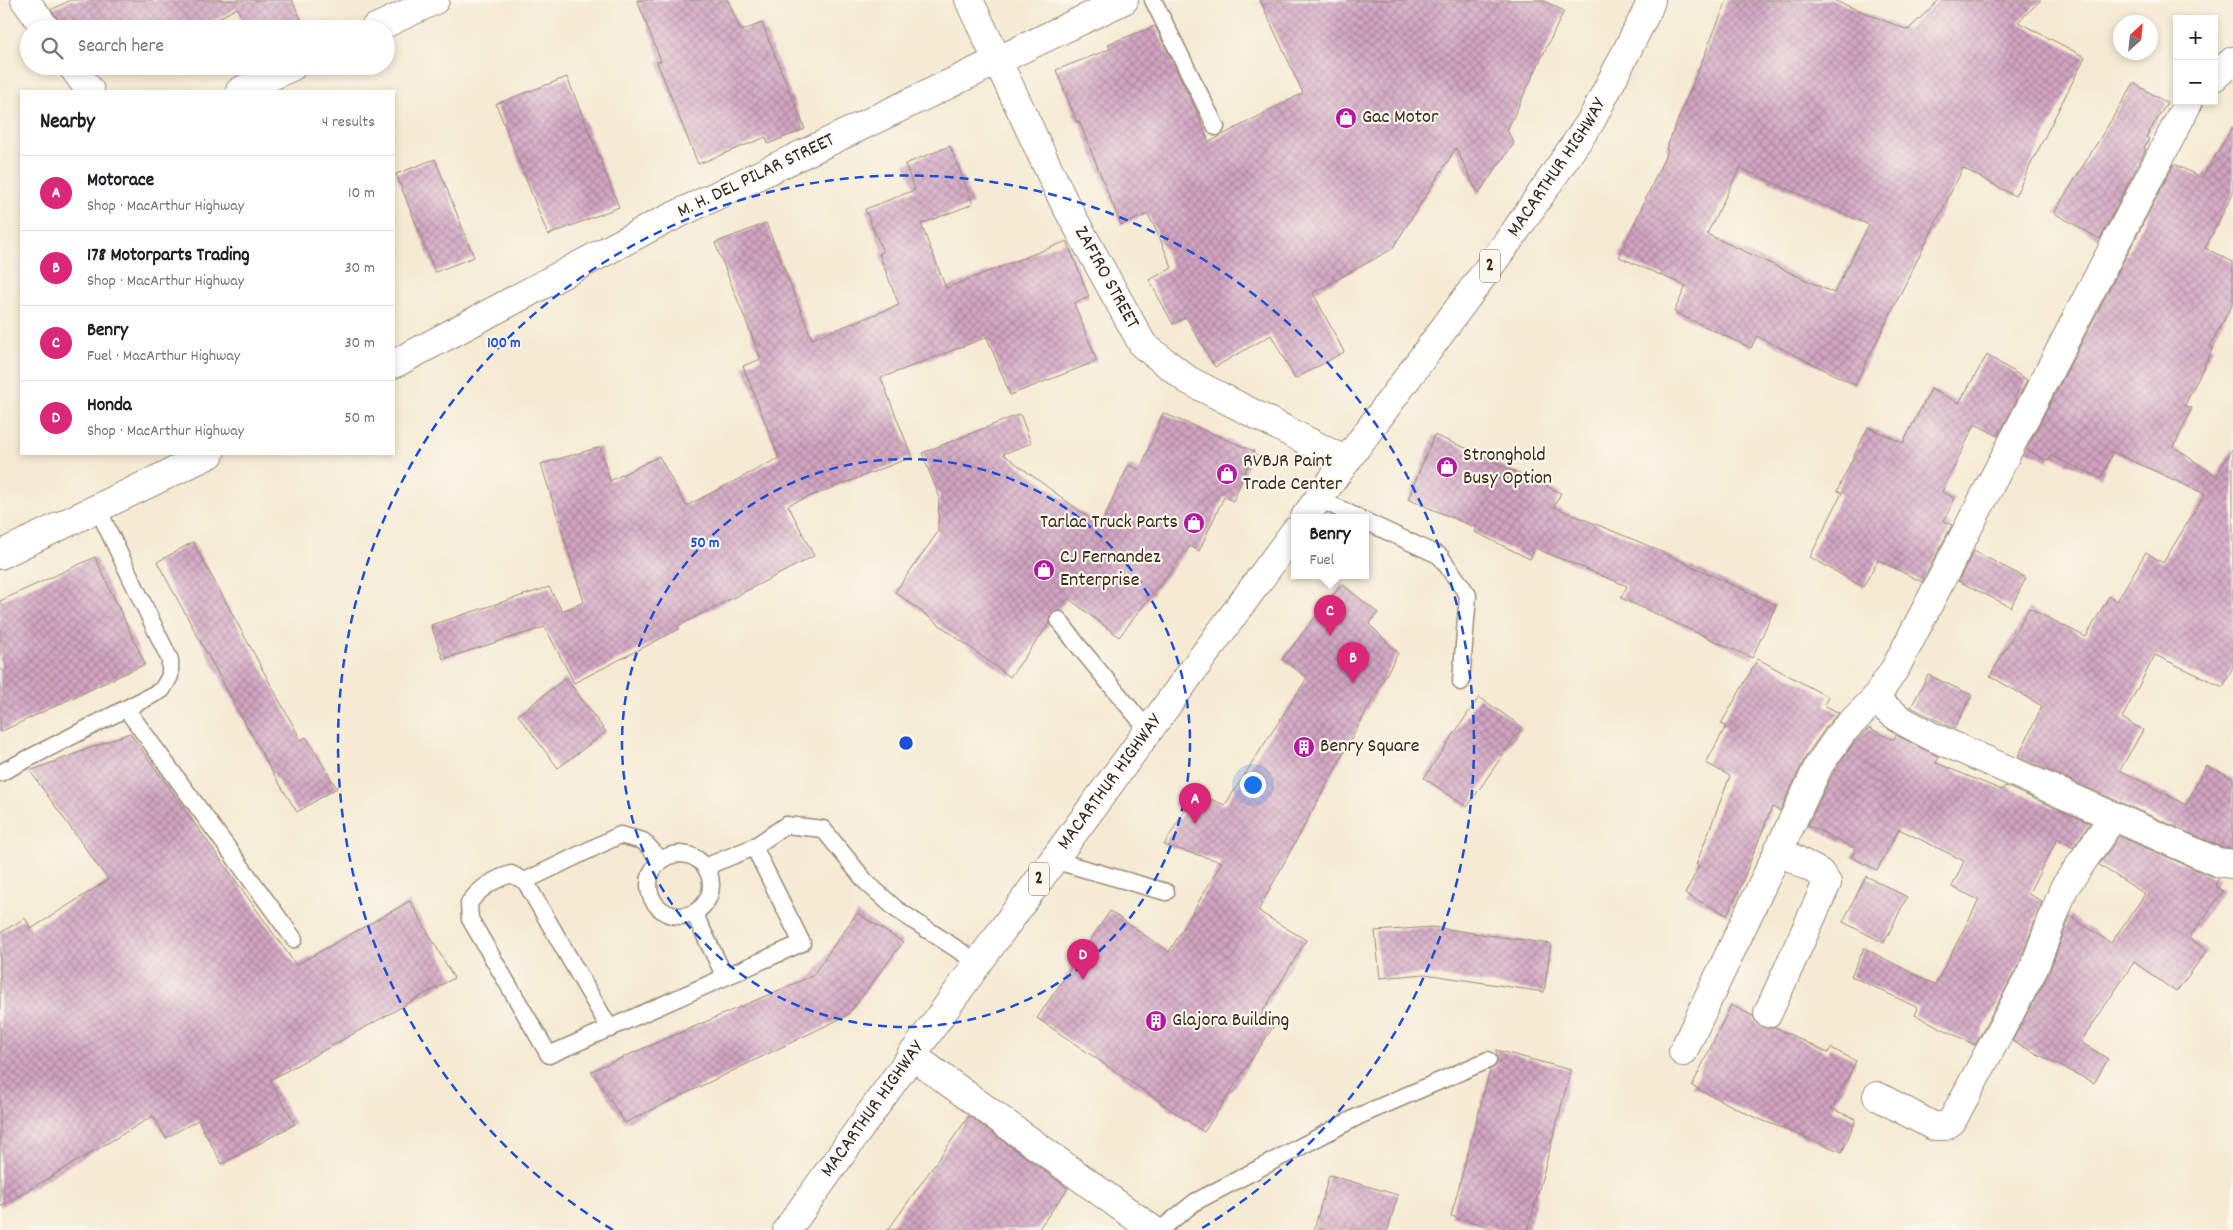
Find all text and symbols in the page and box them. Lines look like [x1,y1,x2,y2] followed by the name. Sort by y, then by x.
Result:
[2113,15,2158,60] north arrow
[2173,15,2218,105] map controls
[2173,15,2218,60] button: +
[20,20,395,75] search box
[38,34,66,62] icon: search
[78,34,164,61] text: Search here
[2173,60,2218,105] button: −
[1501,93,1614,243] street label: MACARTHUR HIGHWAY
[1362,104,1439,132] place label: Gac Motor
[1334,106,1358,130] shop icon: Gac Motor
[40,108,95,138] text: Nearby
[322,111,375,134] text: 4 results
[673,127,840,226] street label: M. H. DEL PILAR STREET
[87,168,154,195] text: Motorace
[52,182,60,205] text: A
[348,182,375,205] text: 10 m
[87,195,244,218] text: Shop · MacArthur Highway
[1066,222,1146,334] street label: ZAFIRO STREET
[87,243,250,270] text: 178 Motorparts Trading
[1480,250,1500,282] road number: 2
[52,257,60,280] text: B
[345,257,375,280] text: 30 m
[87,270,244,293] text: Shop · MacArthur Highway
[87,318,128,345] text: Benry
[52,332,60,355] text: C
[345,332,375,355] text: 30 m
[487,333,521,355] text: 100 m
[87,345,240,368] text: Fuel · MacArthur Highway
[87,393,132,420] text: Honda
[52,407,60,430] text: D
[344,407,375,430] text: 50 m
[87,420,244,443] text: Shop · MacArthur Highway
[1463,442,1552,493] place label: Stronghold Busy Option
[1243,448,1343,499] place label: RVBJR Paint Trade Center
[1435,455,1459,479] shop icon: Stronghold Busy Option
[1215,462,1239,486] shop icon: RVBJR Paint Trade Center
[1040,509,1178,537] place label: Tarlac Truck Parts
[1182,511,1206,535] shop icon: Tarlac Truck Parts
[1291,514,1369,579] popup
[1310,522,1350,549] text: Benry
[691,533,719,555] text: 50 m
[1060,544,1161,595] place label: CJ Fernandez Enterprise
[1310,549,1334,572] text: Fuel
[1032,558,1056,582] shop icon: CJ Fernandez Enterprise
[1314,595,1346,636] pin: C
[1337,642,1369,683] pin: B
[1051,709,1170,856] street label: MACARTHUR HIGHWAY
[1320,733,1420,761] place label: Benry Square
[897,734,915,752] centre of rings
[1292,735,1316,759] building icon: Benry Square
[1240,772,1266,798] your location
[1179,783,1211,824] pin: A
[1029,862,1049,896] road number: 2
[1067,939,1099,980] pin: D
[1172,1007,1289,1035] place label: Glajora Building
[1144,1009,1168,1033] building icon: Glajora Building
[815,1035,932,1184] street label: MACARTHUR HIGHWAY

